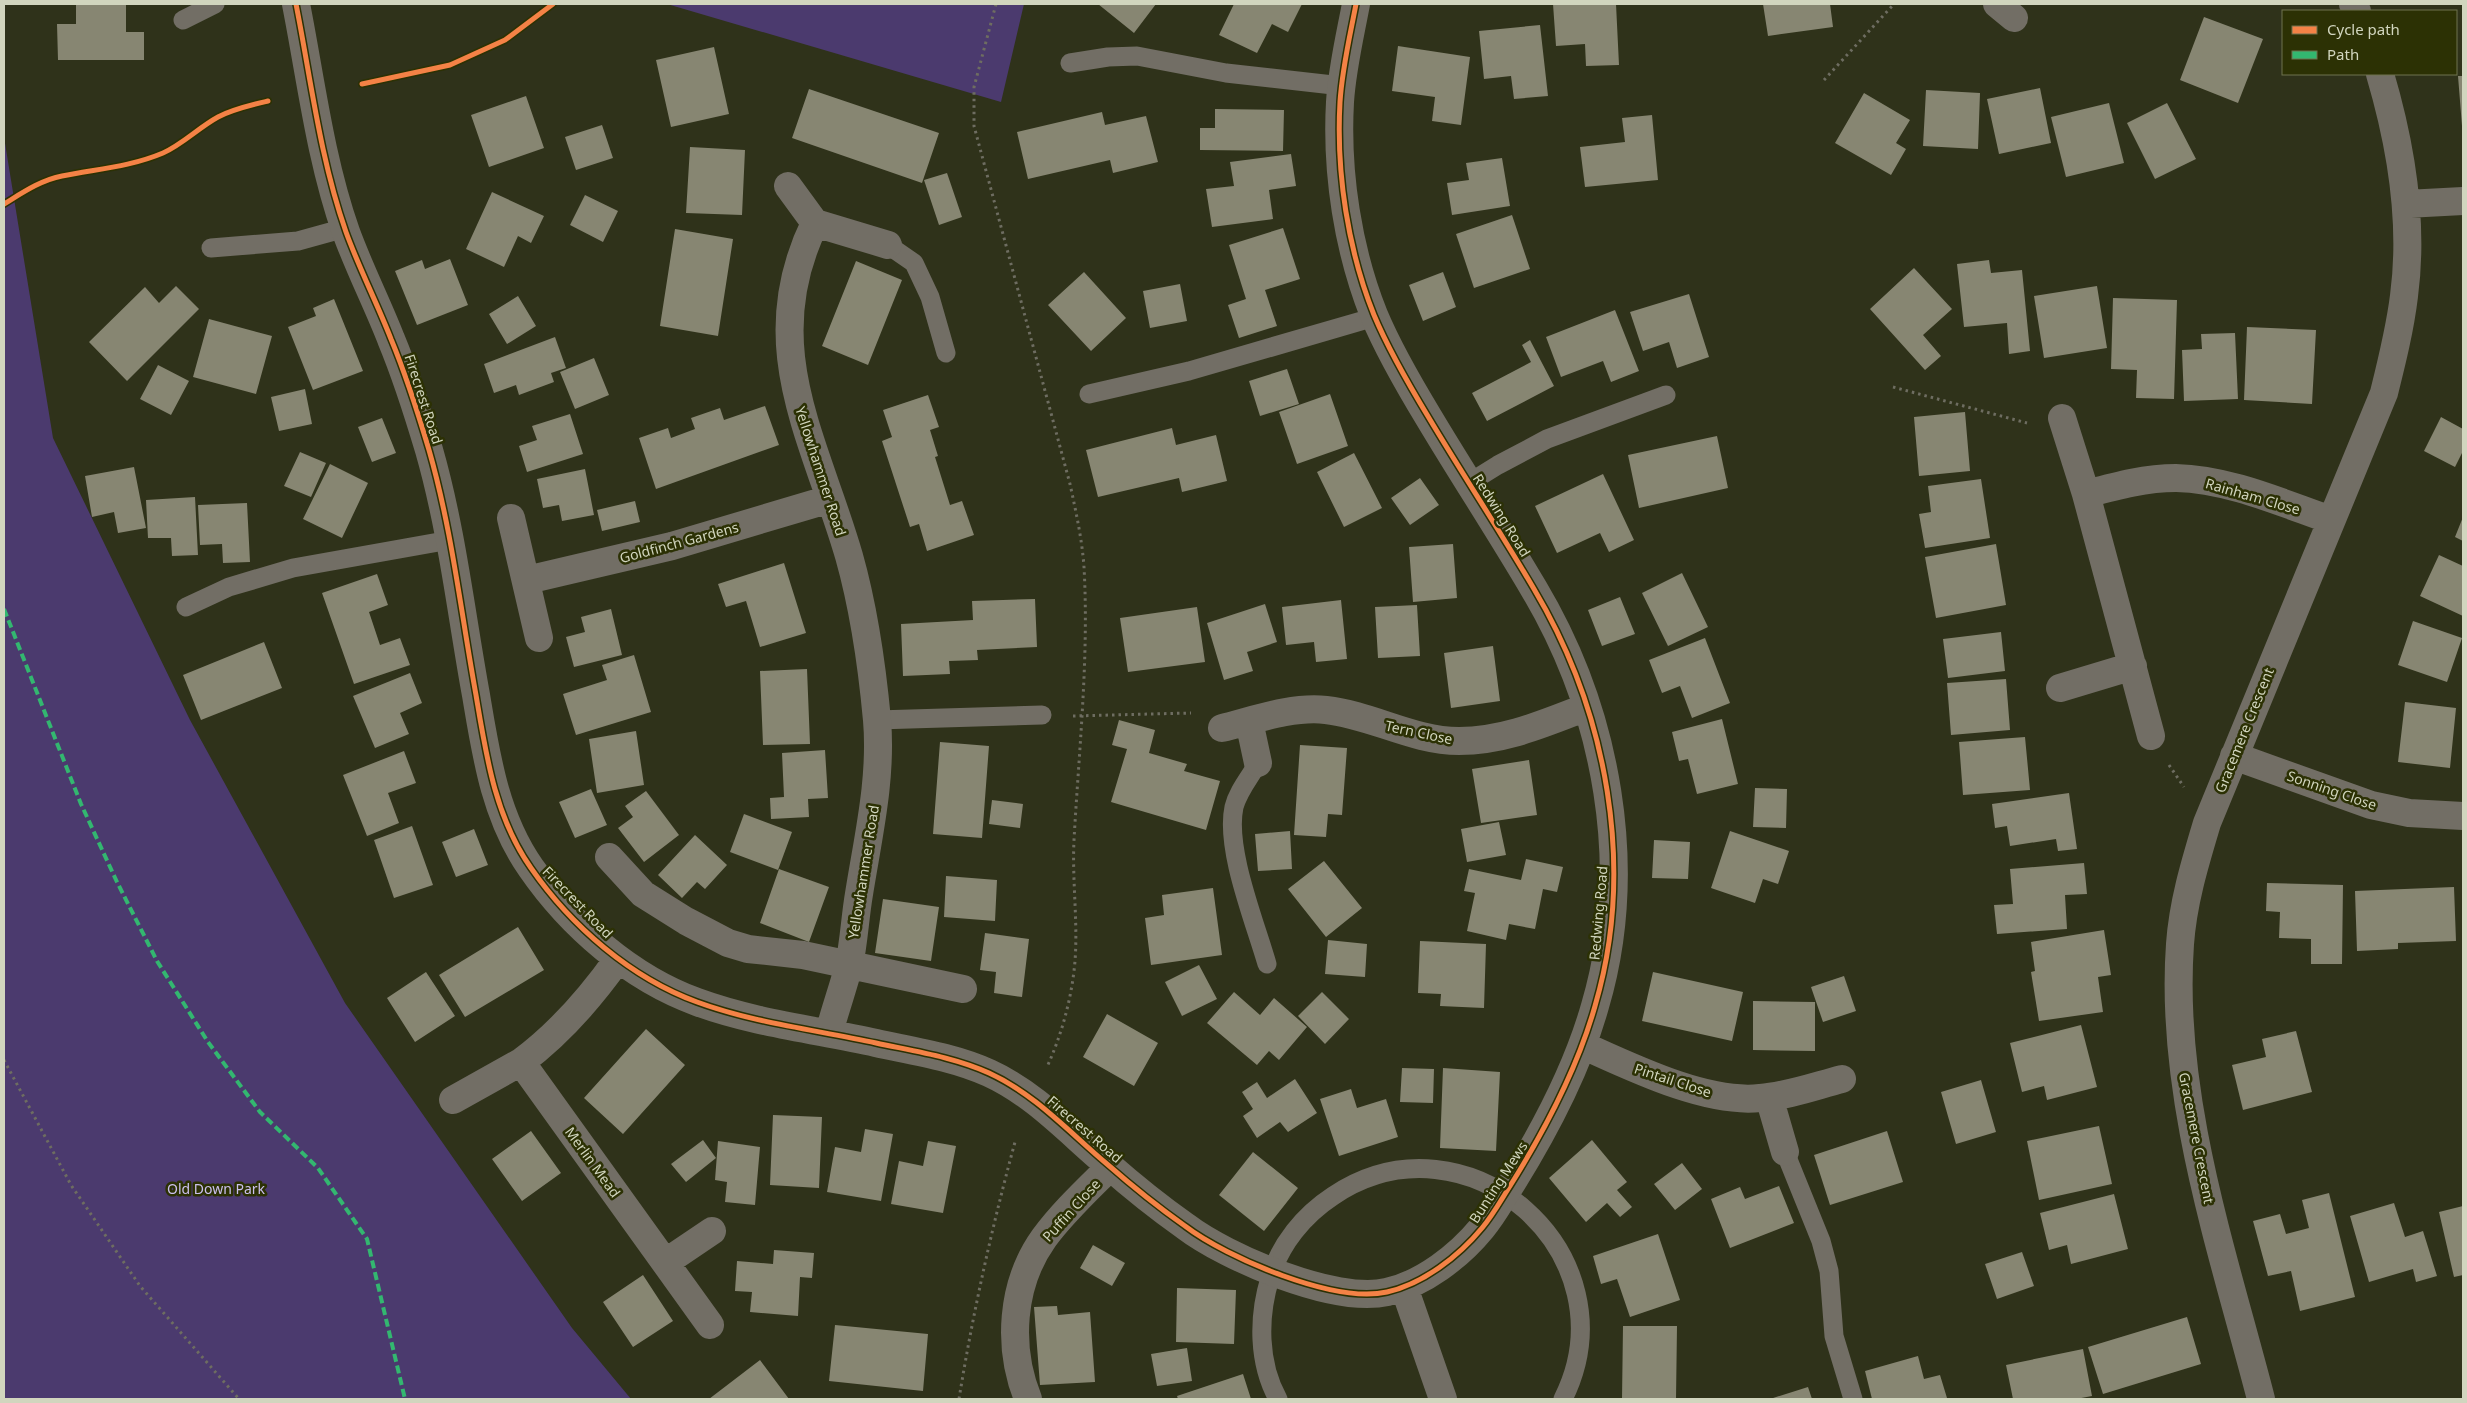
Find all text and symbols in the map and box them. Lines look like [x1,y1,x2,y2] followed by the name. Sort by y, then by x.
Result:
[2282,10,2457,75] legend
[2327,19,2400,39] text: Cycle path
[2327,44,2359,64] text: Path
[401,352,447,446] street label: Firecrest Road
[791,404,851,538] street label: Yellowhammer Road
[1469,470,1535,560] street label: Redwing Road
[2203,473,2303,519] street label: Rainham Close
[617,517,741,567] street label: Goldfinch Gardens
[2210,665,2278,795] street label: Gracemere Crescent
[1384,716,1454,748] street label: Tern Close
[2285,766,2379,814] street label: Sonning Close
[843,804,883,940] street label: Yellowhammer Road
[539,862,617,942] street label: Firecrest Road
[1584,865,1612,961] street label: Redwing Road
[1632,1059,1714,1101] street label: Pintail Close
[2175,1071,2219,1205] street label: Gracemere Crescent
[1044,1091,1126,1167] street label: Firecrest Road
[561,1123,625,1201] street label: Merlin Mead
[1464,1137,1532,1227] street label: Bunting Mews
[1038,1175,1104,1245] street label: Puffin Close
[167,1179,266,1198] park label: Old Down Park

